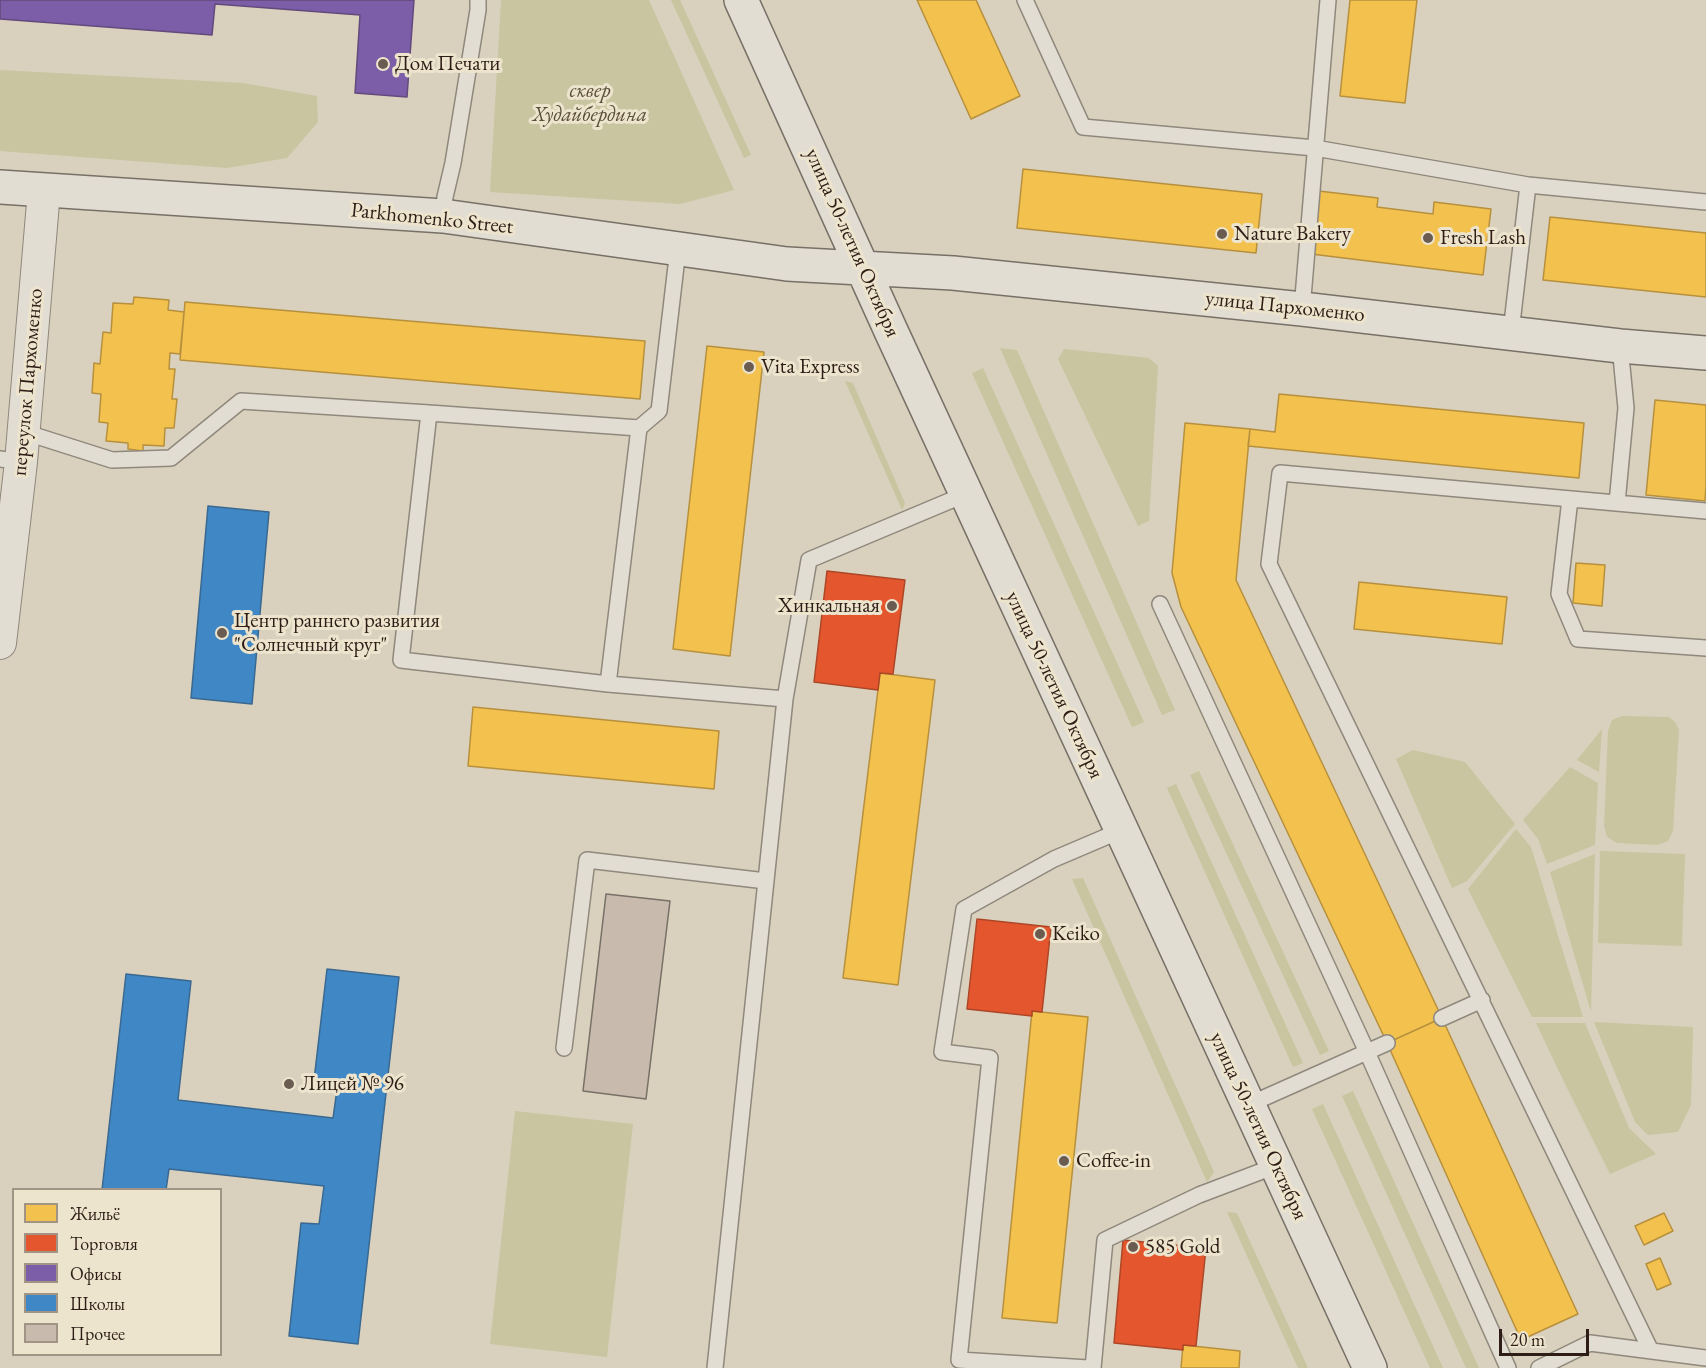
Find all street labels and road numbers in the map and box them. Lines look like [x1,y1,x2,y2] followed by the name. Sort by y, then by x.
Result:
[799,145,905,341] street label: улица 50-летия Октября
[350,198,514,240] street label: Parkhomenko Street
[1204,286,1366,328] street label: улица Пархоменко
[7,287,49,477] street label: переулок Пархоменко
[999,587,1109,783] street label: улица 50-летия Октября
[1203,1028,1313,1224] street label: улица 50-летия Октября

